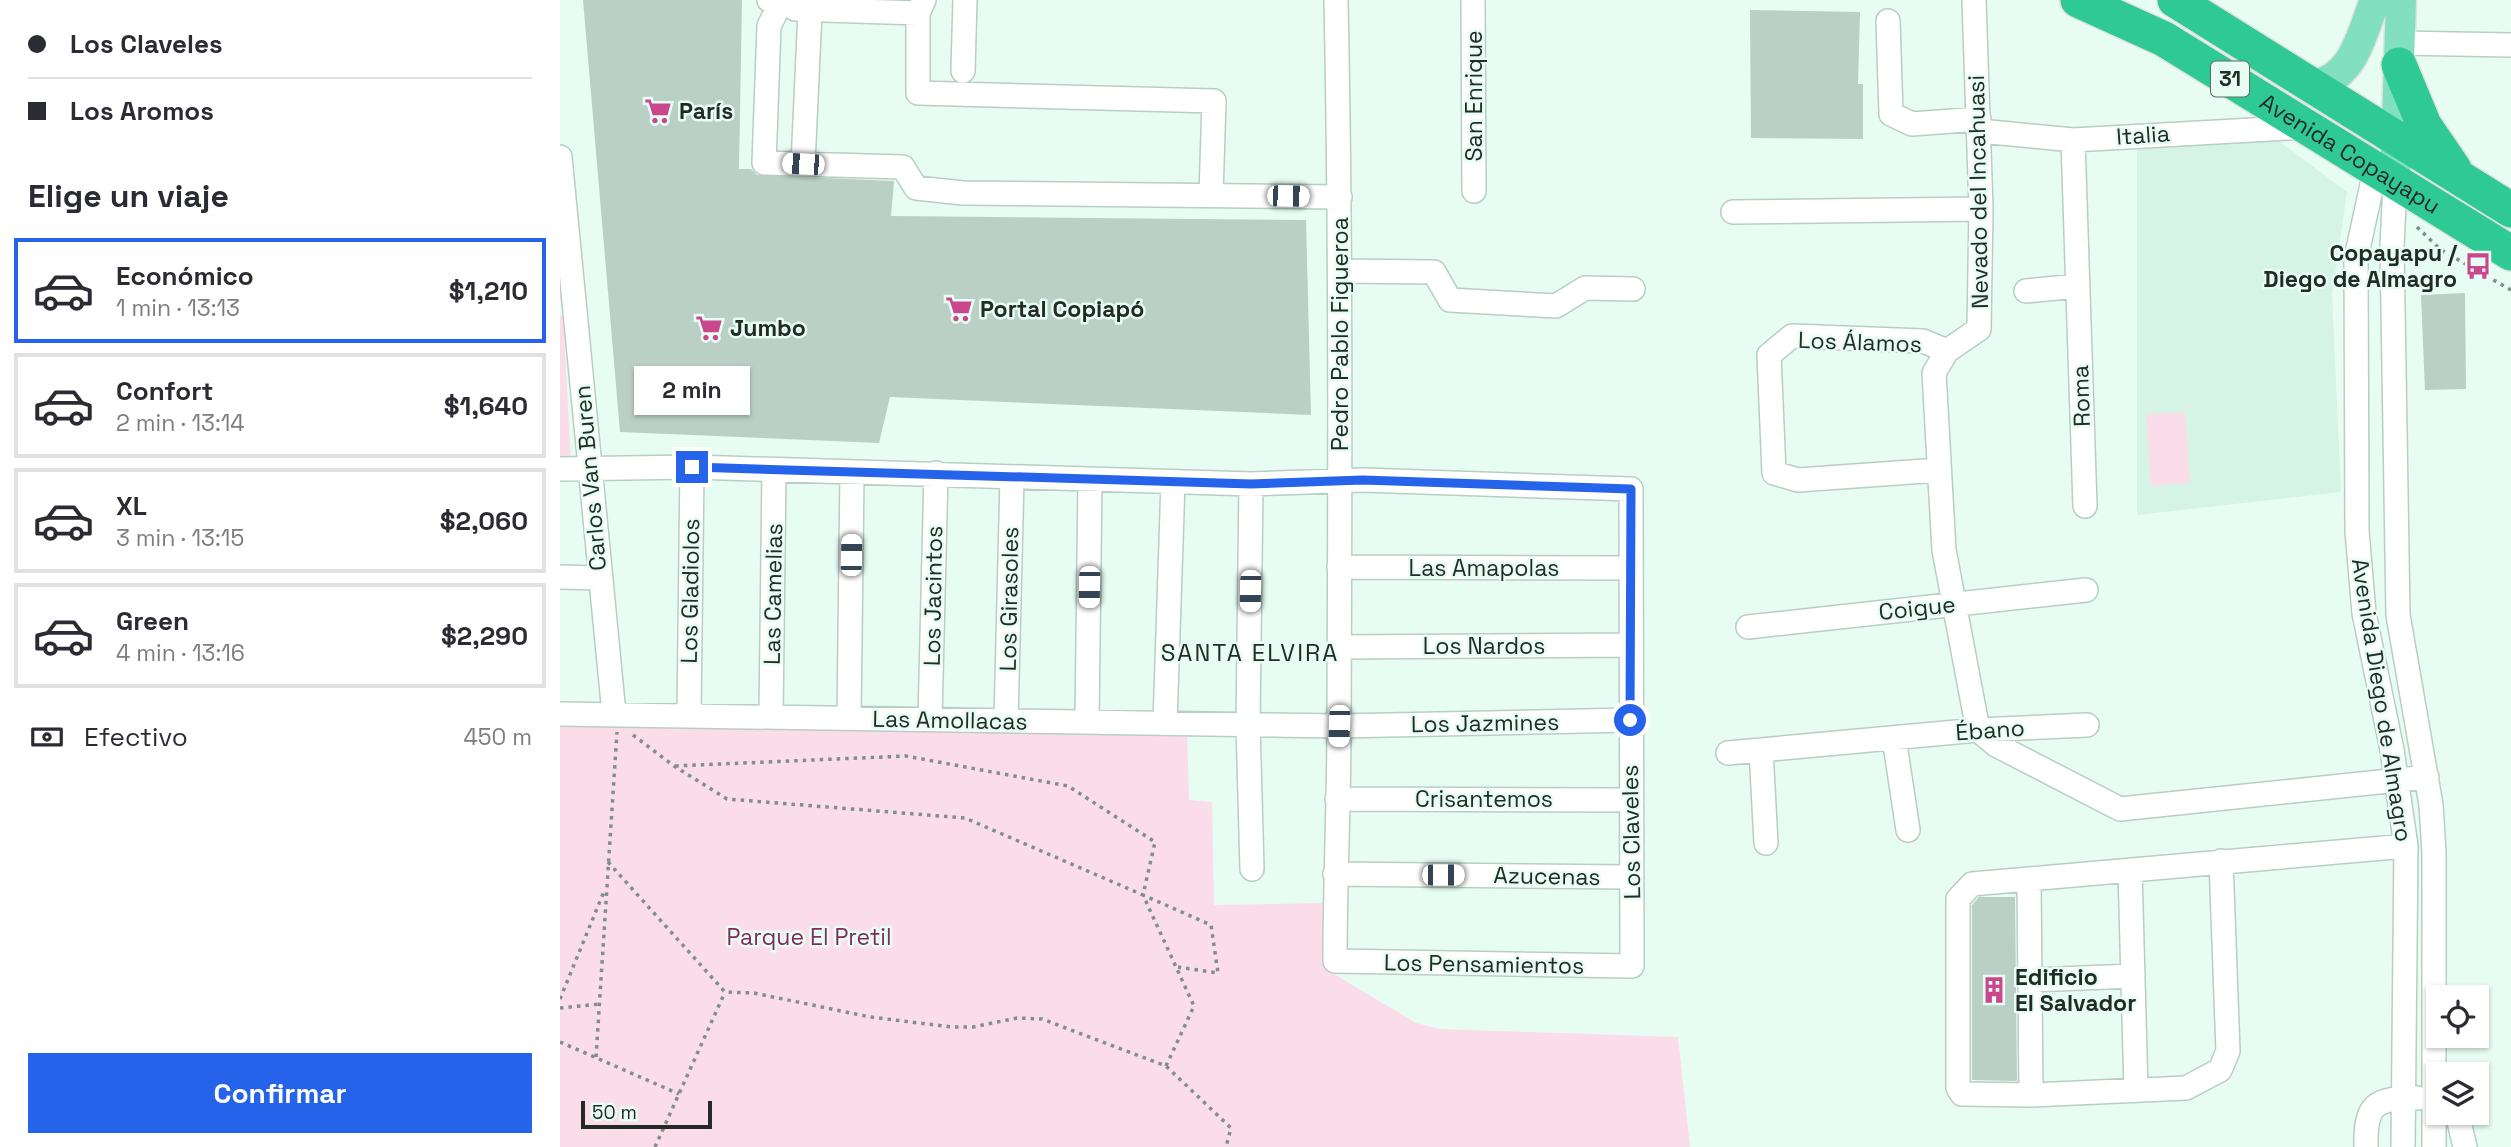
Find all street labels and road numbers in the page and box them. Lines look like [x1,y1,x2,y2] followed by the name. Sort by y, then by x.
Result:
[1459,30,1489,162] street label: San Enrique
[2211,62,2249,96] road number: 31
[1961,75,1995,309] street label: Nevado del Incahuasi
[2254,87,2446,221] street label: Avenida Copayapu
[2115,118,2171,152] street label: Italia
[1325,217,1355,451] street label: Pedro Pablo Figueroa
[1798,325,1922,359] street label: Los Álamos
[2065,365,2097,427] street label: Roma
[567,384,613,572] street label: Carlos Van Buren
[674,518,706,664] street label: Los Gladiolos
[757,523,789,665] street label: Las Camelias
[917,526,949,666] street label: Los Jacintos
[993,526,1025,672] street label: Los Girasoles
[1409,553,1559,583] street label: Las Amapolas
[2345,556,2419,844] street label: Avenida Diego de Almagro
[1877,589,1957,627] street label: Coigue
[1423,631,1545,661] street label: Los Nardos
[872,704,1028,736] street label: Las Amollacas
[1411,707,1559,739] street label: Los Jazmines
[1954,713,2026,747] street label: Ébano
[1615,764,1647,900] street label: Los Claveles
[1415,784,1553,814] street label: Crisantemos
[1493,860,1601,892] street label: Azucenas
[1384,947,1584,981] street label: Los Pensamientos

